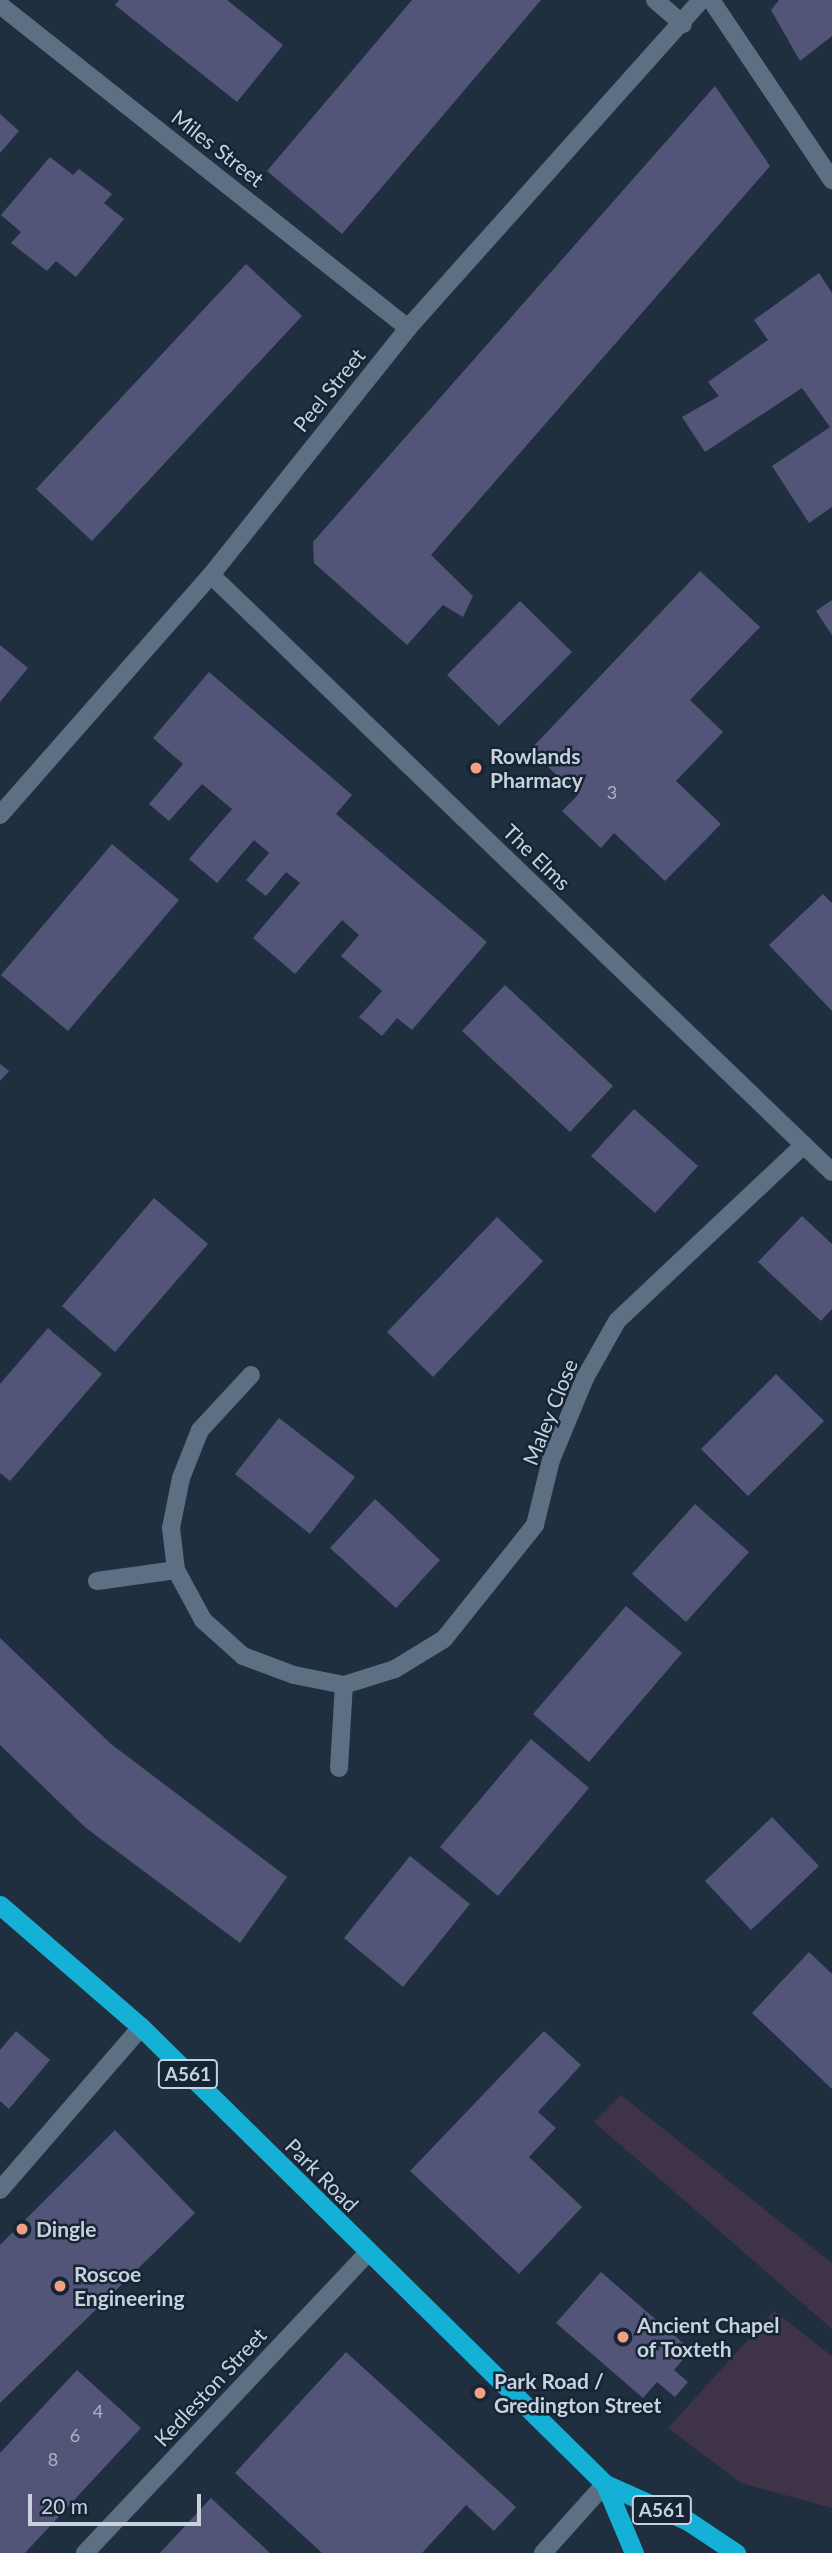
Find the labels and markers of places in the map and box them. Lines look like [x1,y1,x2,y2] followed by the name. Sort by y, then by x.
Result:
[490,743,583,793] place label: Rowlands Pharmacy
[468,760,484,776] marker: Rowlands Pharmacy
[36,2216,96,2242] place label: Dingle
[14,2221,30,2237] marker: Dingle
[74,2261,184,2311] place label: Roscoe Engineering
[52,2278,68,2294] marker: Roscoe Engineering
[637,2312,779,2362] place label: Ancient Chapel of Toxteth
[615,2329,631,2345] marker: Ancient Chapel of Toxteth
[494,2368,661,2418] place label: Park Road / Gredington Street
[472,2385,488,2401] marker: Park Road / Gredington Street

